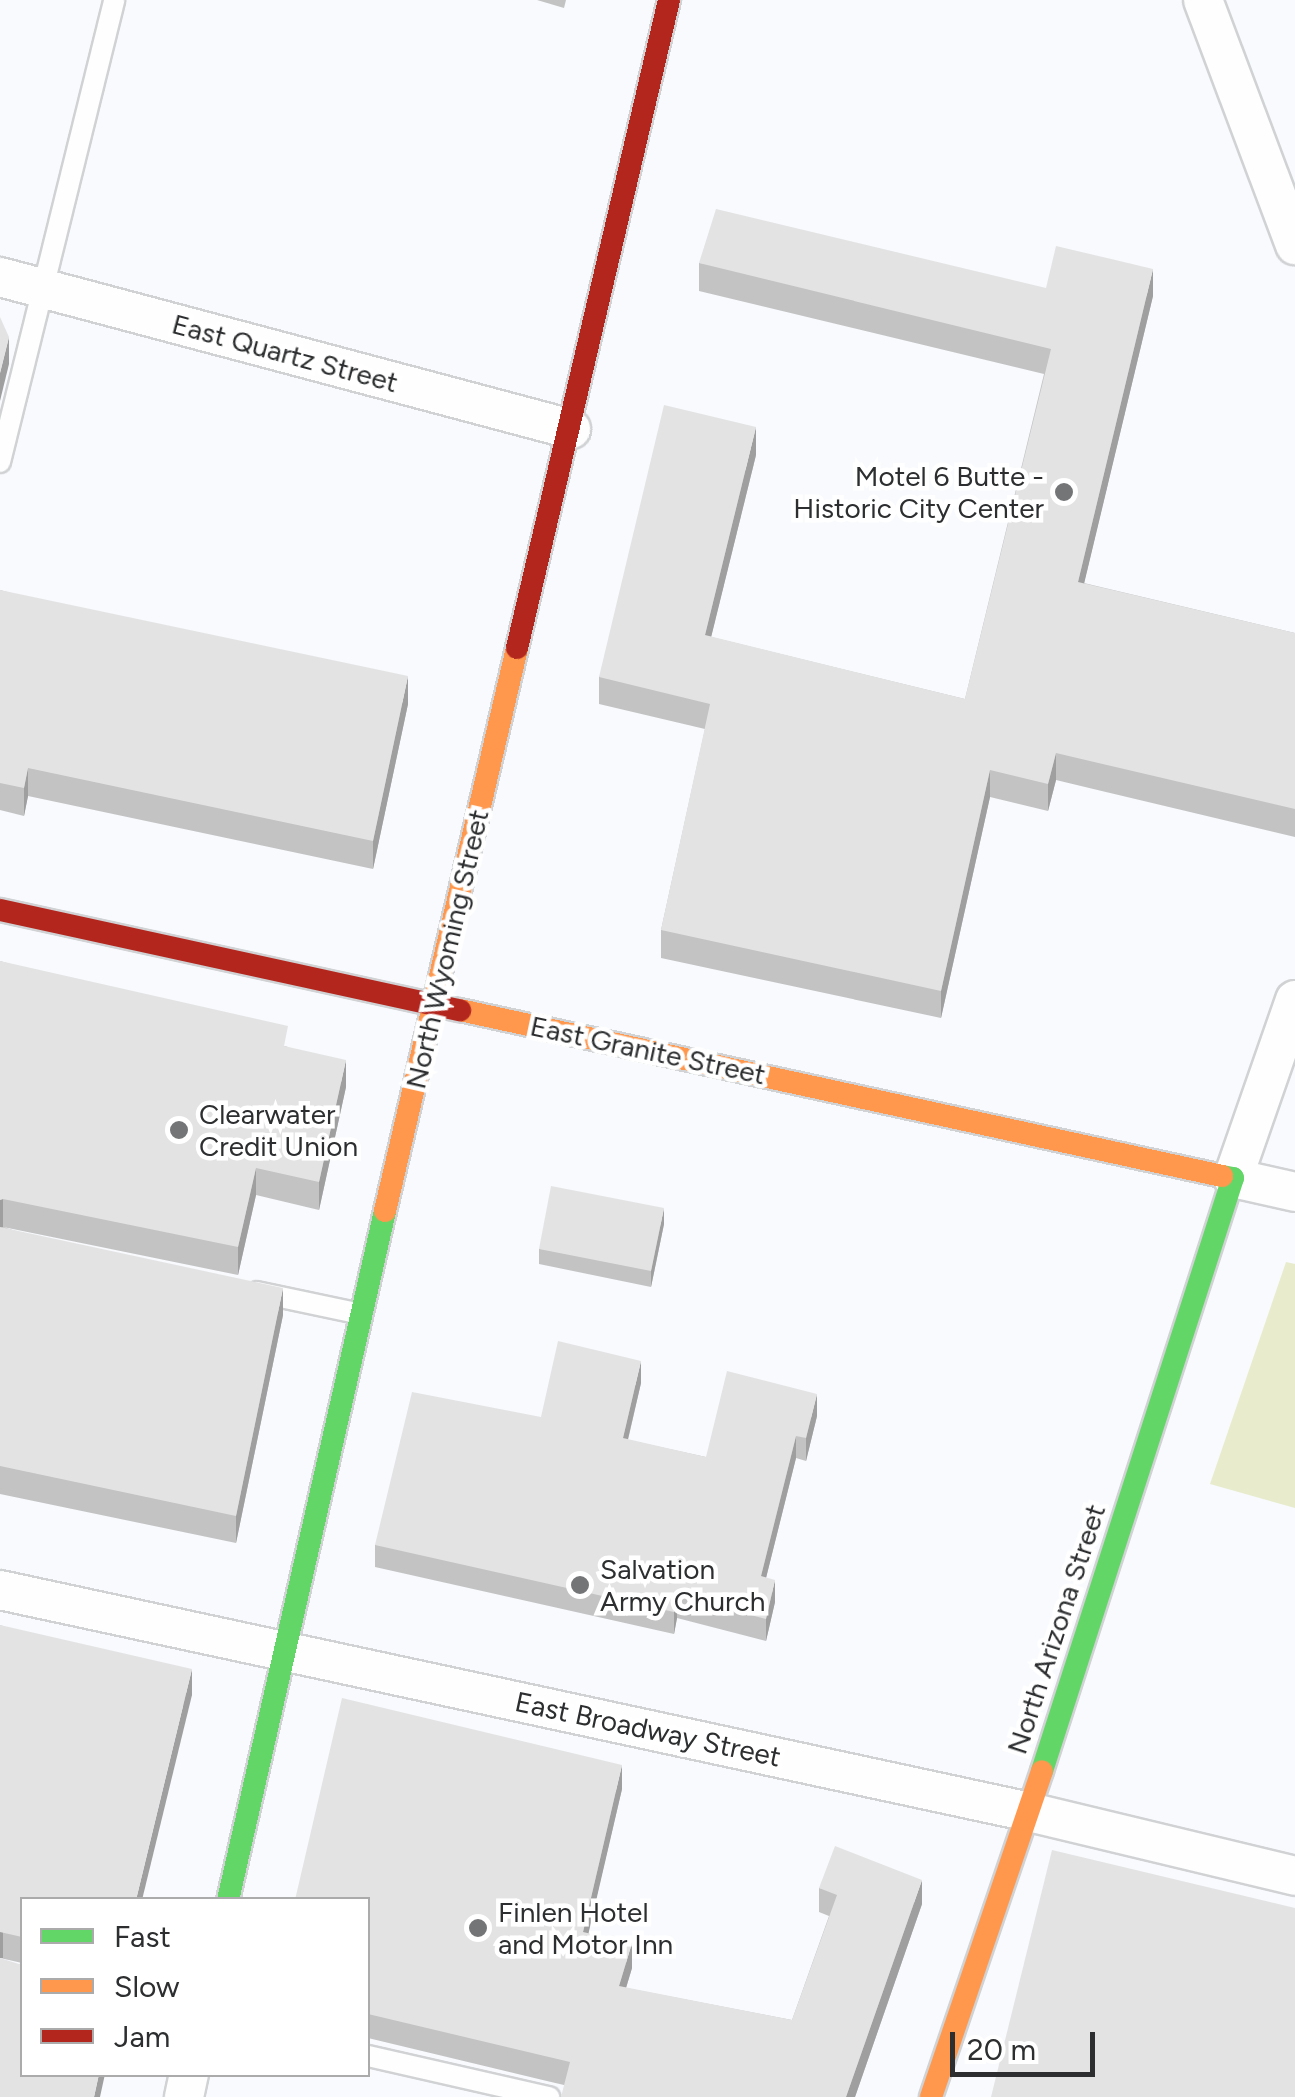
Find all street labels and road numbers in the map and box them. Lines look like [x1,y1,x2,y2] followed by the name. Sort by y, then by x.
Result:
[168,307,402,399] street label: East Quartz Street
[398,806,496,1092] street label: North Wyoming Street
[527,1009,769,1091] street label: East Granite Street
[1000,1500,1112,1758] street label: North Arizona Street
[512,1684,784,1774] street label: East Broadway Street

